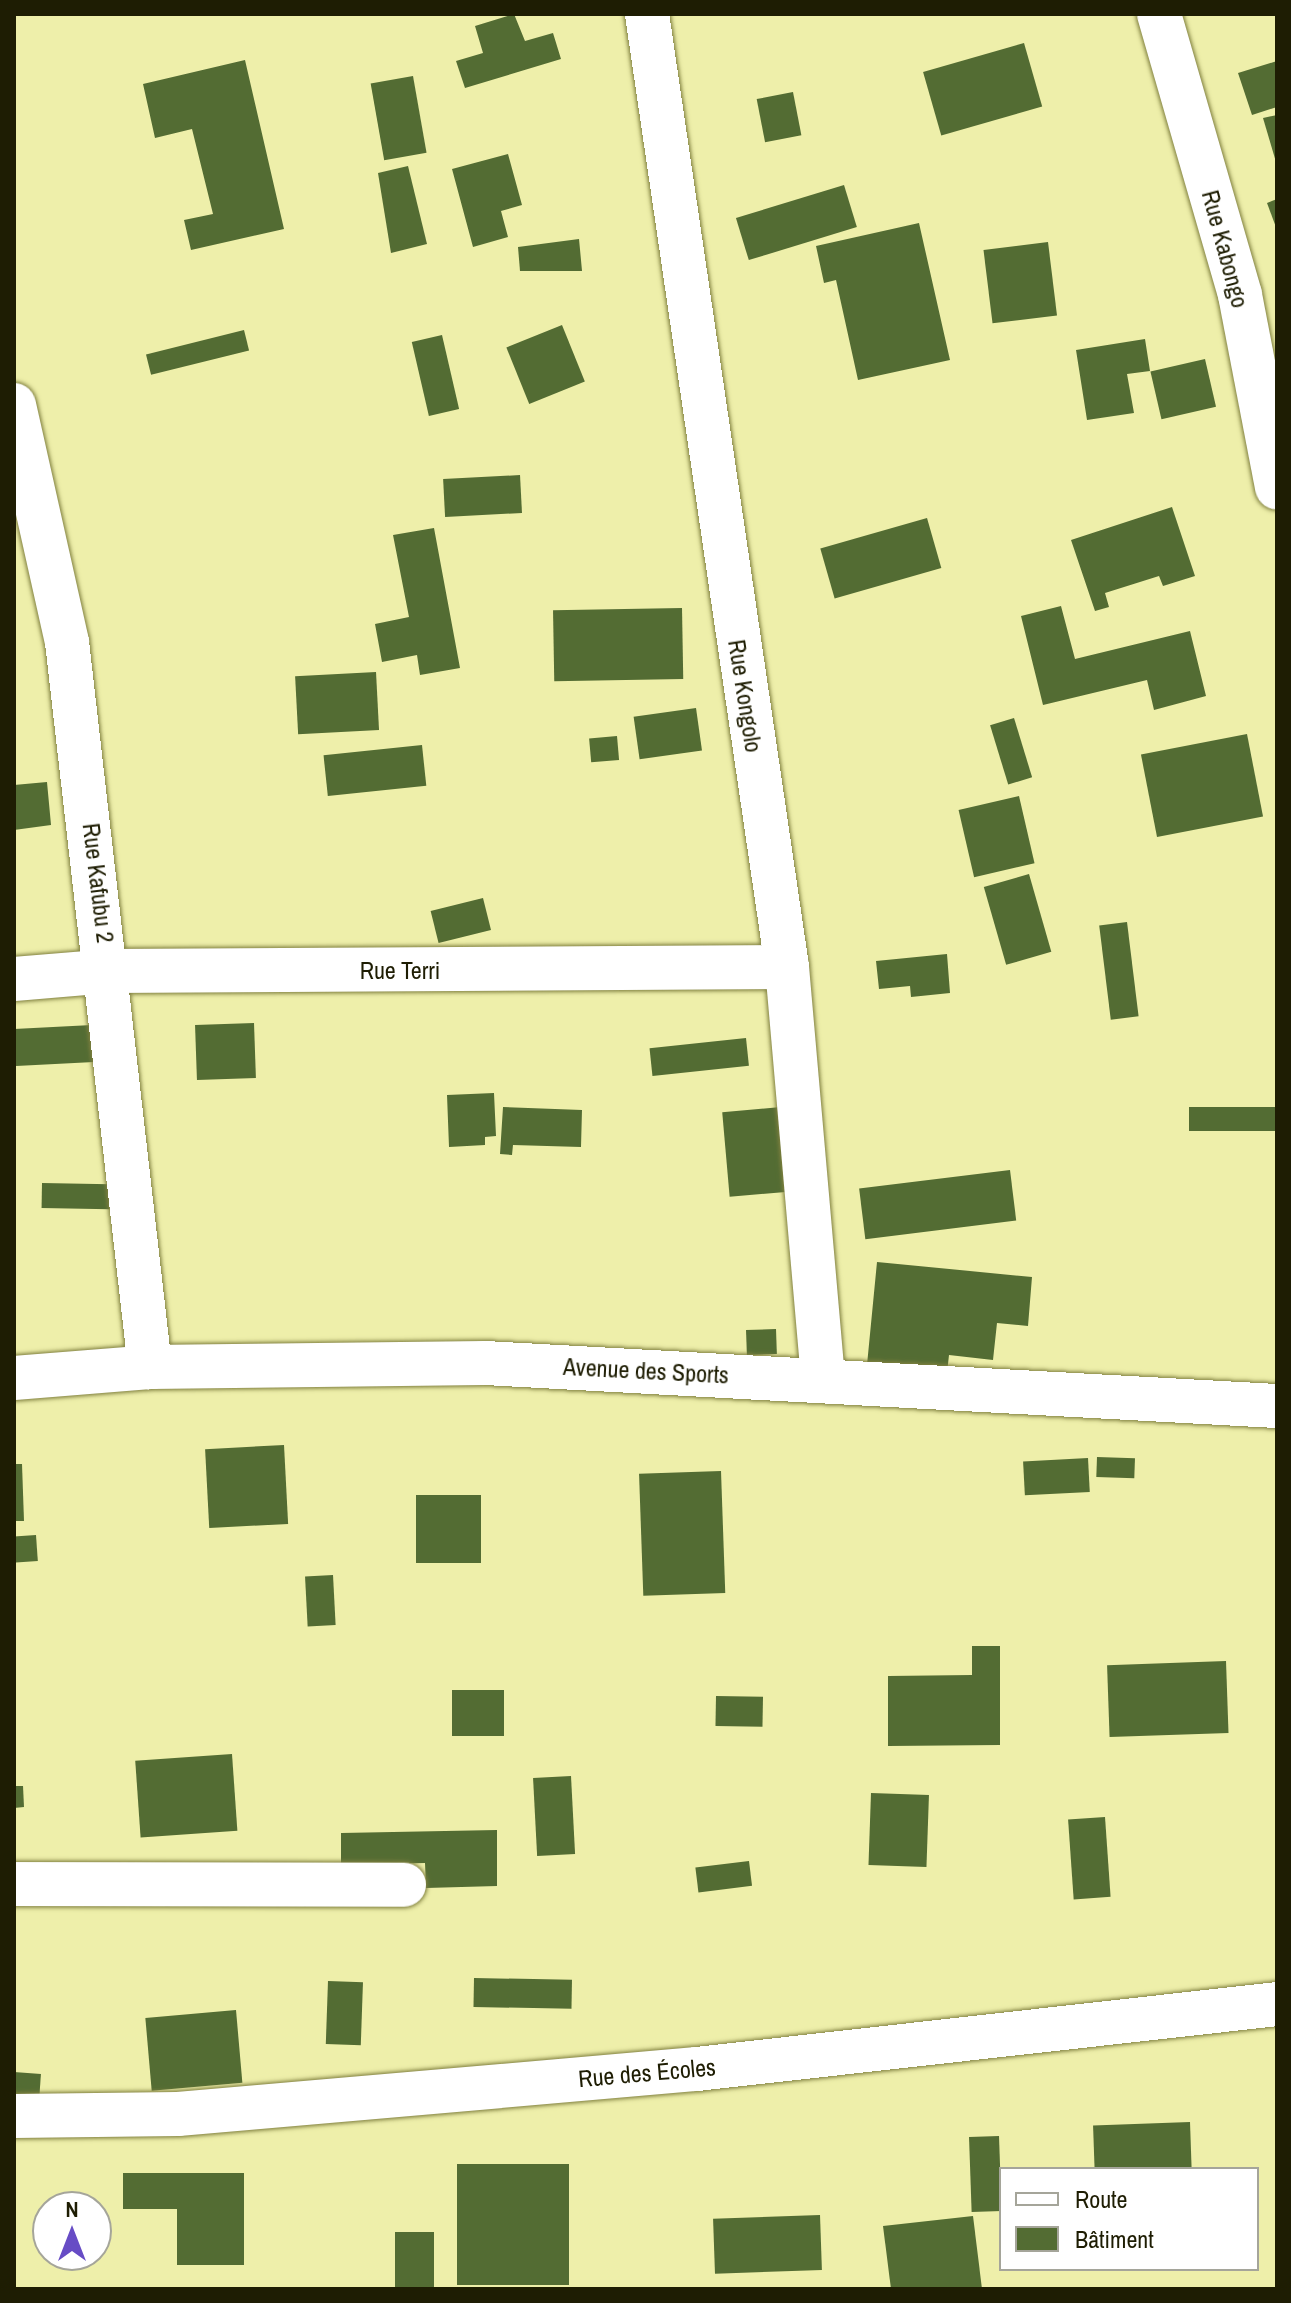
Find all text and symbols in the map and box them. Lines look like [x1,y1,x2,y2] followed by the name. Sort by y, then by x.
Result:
[1196,187,1254,311] street label: Rue Kabongo
[722,638,768,754] street label: Rue Kongolo
[76,822,120,944] street label: Rue Kafubu 2
[360,957,440,985] street label: Rue Terri
[562,1352,730,1390] street label: Avenue des Sports
[577,2053,717,2093] street label: Rue des Écoles
[999,2167,1259,2271] legend
[1075,2183,1128,2215] text: Route
[32,2191,112,2271] north arrow
[65,2194,79,2224] text: N
[1075,2223,1154,2255] text: Bâtiment

